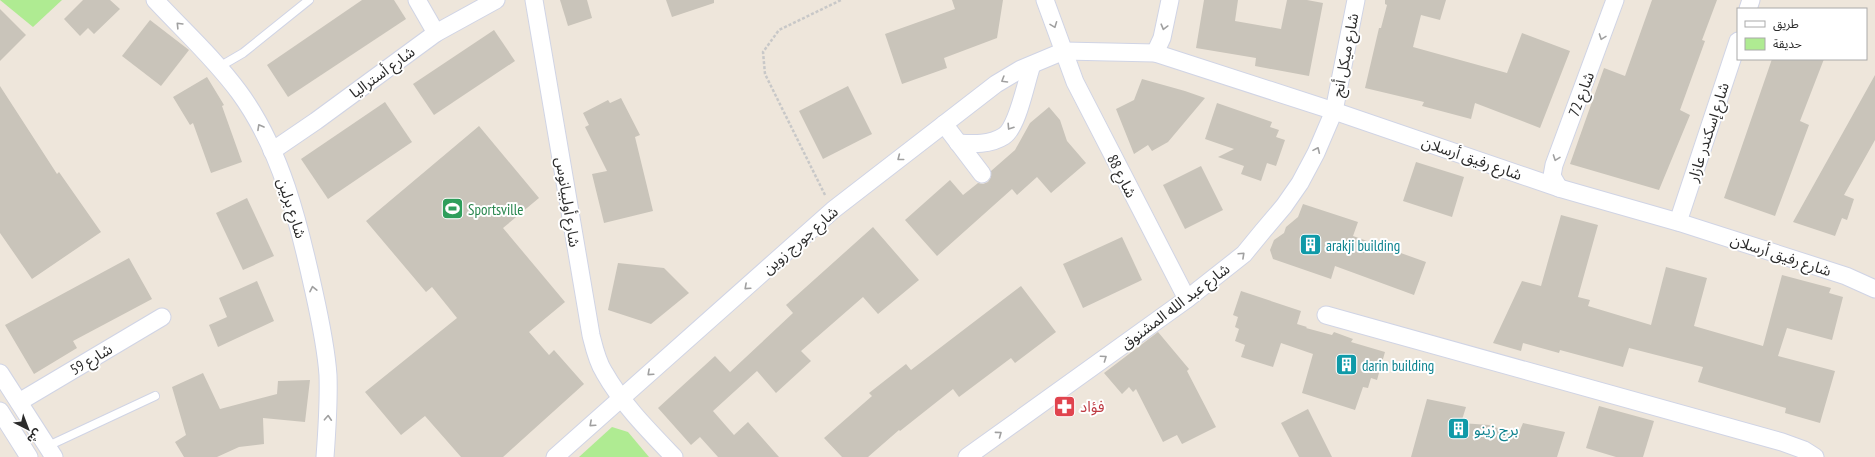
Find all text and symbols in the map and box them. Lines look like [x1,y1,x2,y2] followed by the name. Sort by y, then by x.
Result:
[1737,8,1867,60] legend
[1328,11,1365,99] street label: شارع ميكل أنج
[1773,16,1799,32] text: طريق
[176,22,184,30] one-way arrow
[1050,22,1058,29] one-way arrow
[1161,24,1169,30] one-way arrow
[1599,33,1607,40] one-way arrow
[1773,36,1802,51] text: حديقة
[346,42,420,105] street label: شارع أستراليا
[1564,69,1601,120] street label: شارع 72
[1001,75,1008,82] one-way arrow
[1683,80,1736,186] street label: شارع إسكندر عازار
[257,123,265,131] one-way arrow
[1008,123,1015,130] one-way arrow
[1418,132,1525,187] street label: شارع رفيق أرسلان
[1313,147,1321,154] one-way arrow
[1100,151,1141,202] street label: شارع 88
[897,153,904,160] one-way arrow
[1552,155,1561,162] one-way arrow
[549,156,585,249] street label: شارع أولبيانوس
[270,175,311,242] street label: شارع برلين
[439,196,465,222] sports icon: Sportsville
[468,200,523,219] place label: Sportsville
[758,202,844,280] street label: شارع جورج زوين
[1727,230,1834,283] street label: شارع رفيق أرسلان
[1298,232,1324,258] building icon: arakji building
[1326,236,1400,255] place label: arakji building
[1237,252,1245,260] one-way arrow
[1117,259,1235,356] street label: شارع عبد الله المشنوق
[744,282,752,289] one-way arrow
[310,286,318,293] one-way arrow
[66,339,117,382] street label: شارع 59
[1333,352,1359,378] building icon: darin building
[1100,356,1107,363] one-way arrow
[1362,356,1434,375] place label: darin building
[647,368,654,375] one-way arrow
[1051,393,1077,419] pharmacy icon: فؤاد
[1080,397,1105,416] place label: فؤاد
[8,409,48,449] north arrow
[324,415,332,421] one-way arrow
[1446,416,1472,442] building icon: برج زينو
[589,419,597,427] one-way arrow
[1474,420,1519,442] place label: برج زينو
[24,426,45,447] text: ش
[995,431,1002,439] one-way arrow

